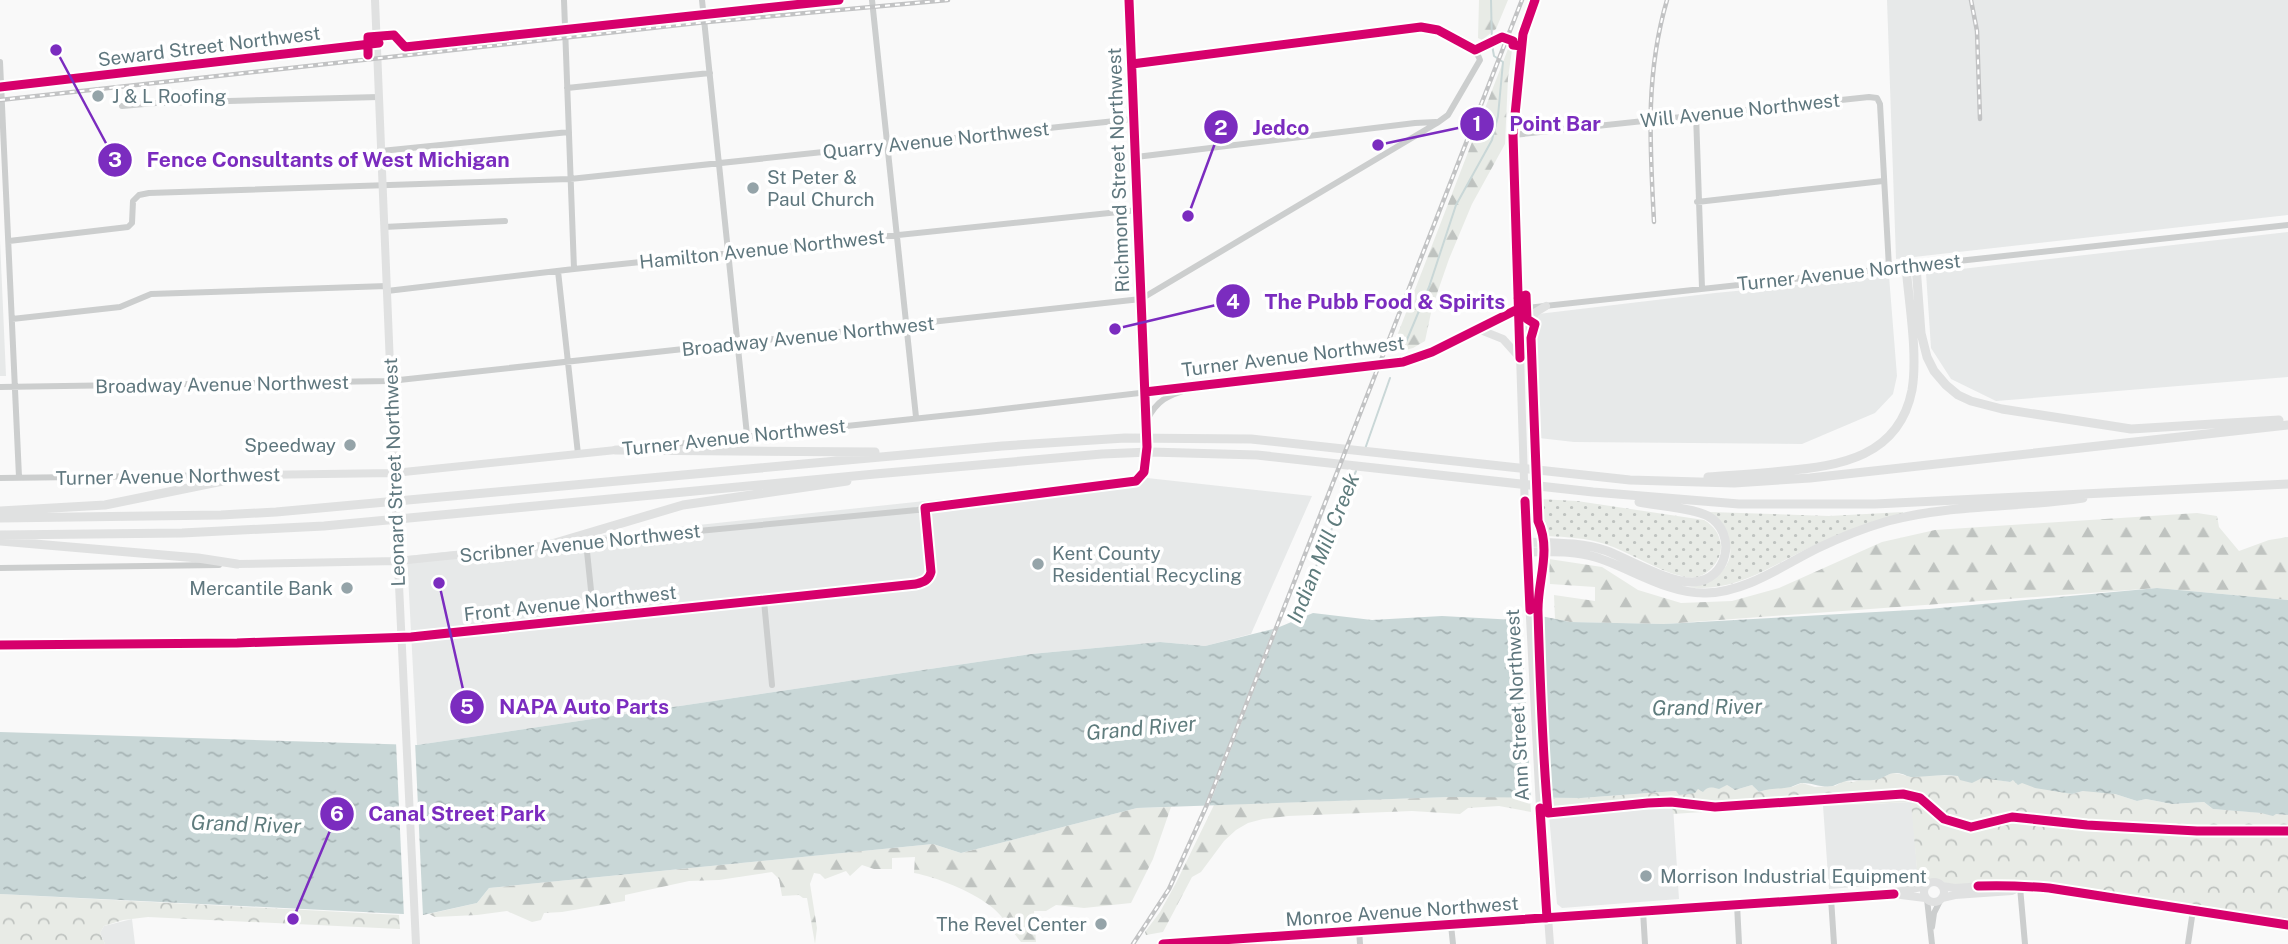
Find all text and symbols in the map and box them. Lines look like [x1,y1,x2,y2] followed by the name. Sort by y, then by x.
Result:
[96,21,322,71] street label: Seward Street Northwest
[1103,47,1133,293] street label: Richmond Street Northwest
[112,85,227,107] place label: J & L Roofing
[90,88,106,104] marker: J & L Roofing
[1639,89,1841,131] street label: Will Avenue Northwest
[1460,103,1615,145] callout: Point Bar
[1203,106,1323,148] callout: Jedco
[1473,111,1482,136] text: 1
[1509,111,1601,136] text: Point Bar
[1214,115,1228,140] text: 2
[1253,115,1309,140] text: Jedco
[822,117,1050,163] street label: Quarry Avenue Northwest
[97,139,524,181] callout: Fence Consultants of West Michigan
[108,147,122,172] text: 3
[146,147,510,172] text: Fence Consultants of West Michigan
[767,166,875,210] place label: St Peter & Paul Church
[745,180,761,196] marker: St Peter & Paul Church
[638,225,886,273] street label: Hamilton Avenue Northwest
[1736,249,1962,295] street label: Turner Avenue Northwest
[1215,280,1519,322] callout: The Pubb Food & Spirits
[1226,289,1240,314] text: 4
[1265,289,1505,314] text: The Pubb Food & Spirits
[681,312,935,360] street label: Broadway Avenue Northwest
[1180,331,1406,381] street label: Turner Avenue Northwest
[379,357,409,587] street label: Leonard Street Northwest
[95,371,349,397] street label: Broadway Avenue Northwest
[621,414,847,460] street label: Turner Avenue Northwest
[244,434,336,456] place label: Speedway
[342,437,358,453] marker: Speedway
[56,463,280,489] street label: Turner Avenue Northwest
[1282,469,1365,627] water label: Indian Mill Creek
[458,519,702,567] street label: Scribner Avenue Northwest
[1052,542,1242,586] place label: Kent County Residential Recycling
[1030,556,1046,572] marker: Kent County Residential Recycling
[189,577,333,599] place label: Mercantile Bank
[339,580,355,596] marker: Mercantile Bank
[463,581,677,625] street label: Front Avenue Northwest
[1501,608,1533,802] street label: Ann Street Northwest
[450,686,683,728] callout: NAPA Auto Parts
[460,694,474,719] text: 5
[499,694,669,719] text: NAPA Auto Parts
[1652,694,1764,720] water label: Grand River
[1085,711,1198,745] water label: Grand River
[319,793,560,835] callout: Canal Street Park
[330,801,344,826] text: 6
[368,801,546,826] text: Canal Street Park
[190,810,303,838] water label: Grand River
[1660,865,1927,887] place label: Morrison Industrial Equipment
[1638,868,1654,884] marker: Morrison Industrial Equipment
[1285,892,1519,930] street label: Monroe Avenue Northwest
[936,913,1087,935] place label: The Revel Center
[1093,916,1109,932] marker: The Revel Center

